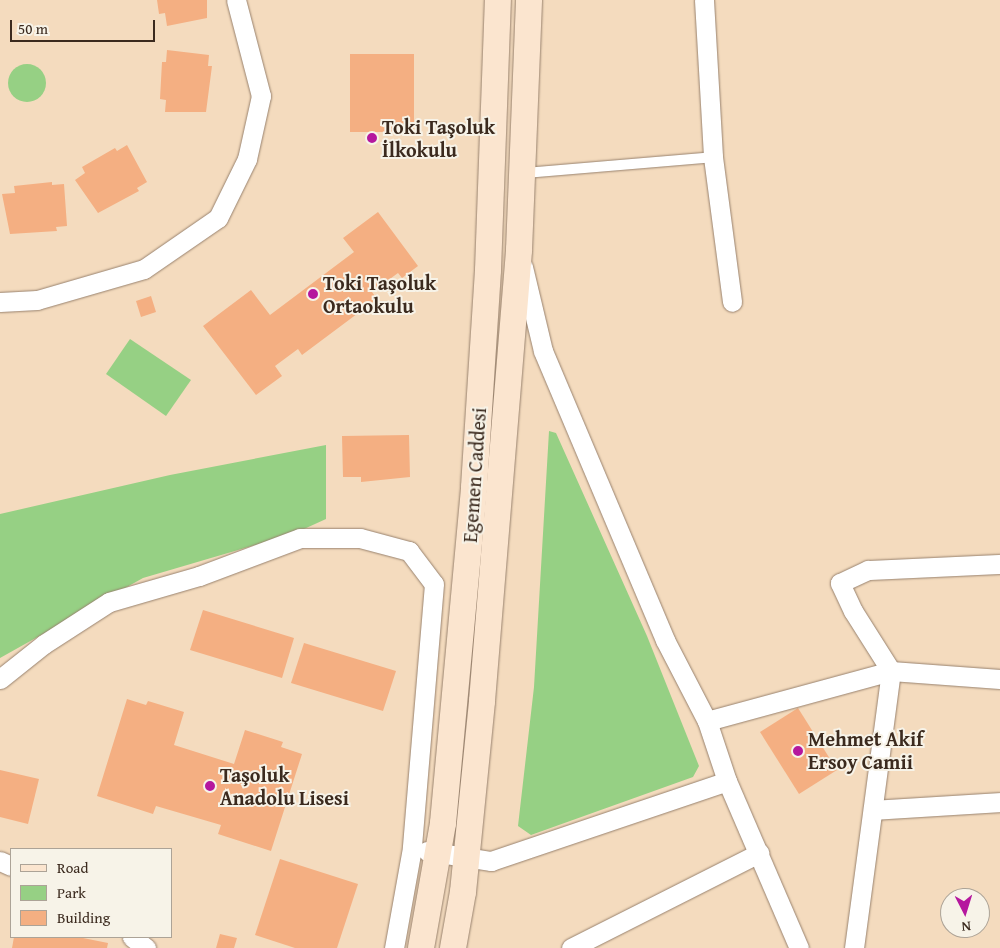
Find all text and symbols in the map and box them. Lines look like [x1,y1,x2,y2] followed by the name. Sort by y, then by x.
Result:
[12,10,158,42] scale bar
[18,18,48,39] text: 50 m
[382,114,495,161] place label: Toki Taşoluk İlkokulu
[366,132,378,144] marker: Toki Taşoluk İlkokulu
[323,270,436,317] place label: Toki Taşoluk Ortaokulu
[307,288,319,300] marker: Toki Taşoluk Ortaokulu
[457,407,491,543] street label: Egemen Caddesi
[808,727,923,774] place label: Mehmet Akif Ersoy Camii
[792,745,804,757] marker: Mehmet Akif Ersoy Camii
[220,762,349,809] place label: Taşoluk Anadolu Lisesi
[204,780,216,792] marker: Taşoluk Anadolu Lisesi
[10,848,172,938] legend
[57,857,88,878] text: Road
[57,882,86,903] text: Park
[940,888,990,938] north arrow
[57,907,110,928] text: Building
[961,917,972,937] text: N

